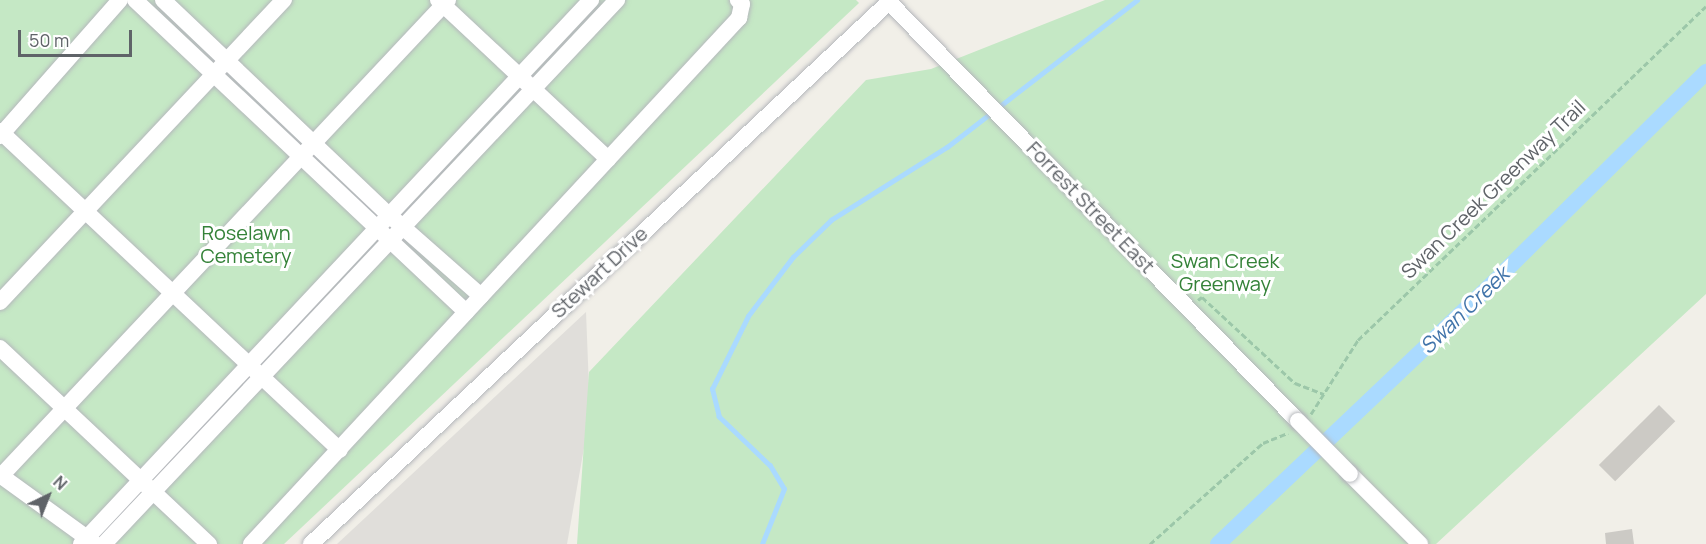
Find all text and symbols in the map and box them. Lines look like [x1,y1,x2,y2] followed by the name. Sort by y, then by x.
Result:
[21,18,135,56] scale bar
[29,28,69,52] text: 50 m
[1396,95,1590,283] street label: Swan Creek Greenway Trail
[1022,136,1160,278] street label: Forrest Street East
[200,221,292,268] park label: Roselawn Cemetery
[546,221,652,323] street label: Stewart Drive
[1171,248,1279,295] park label: Swan Creek Greenway
[1414,261,1514,359] water label: Swan Creek
[18,466,78,526] north arrow
[49,471,72,495] text: N

